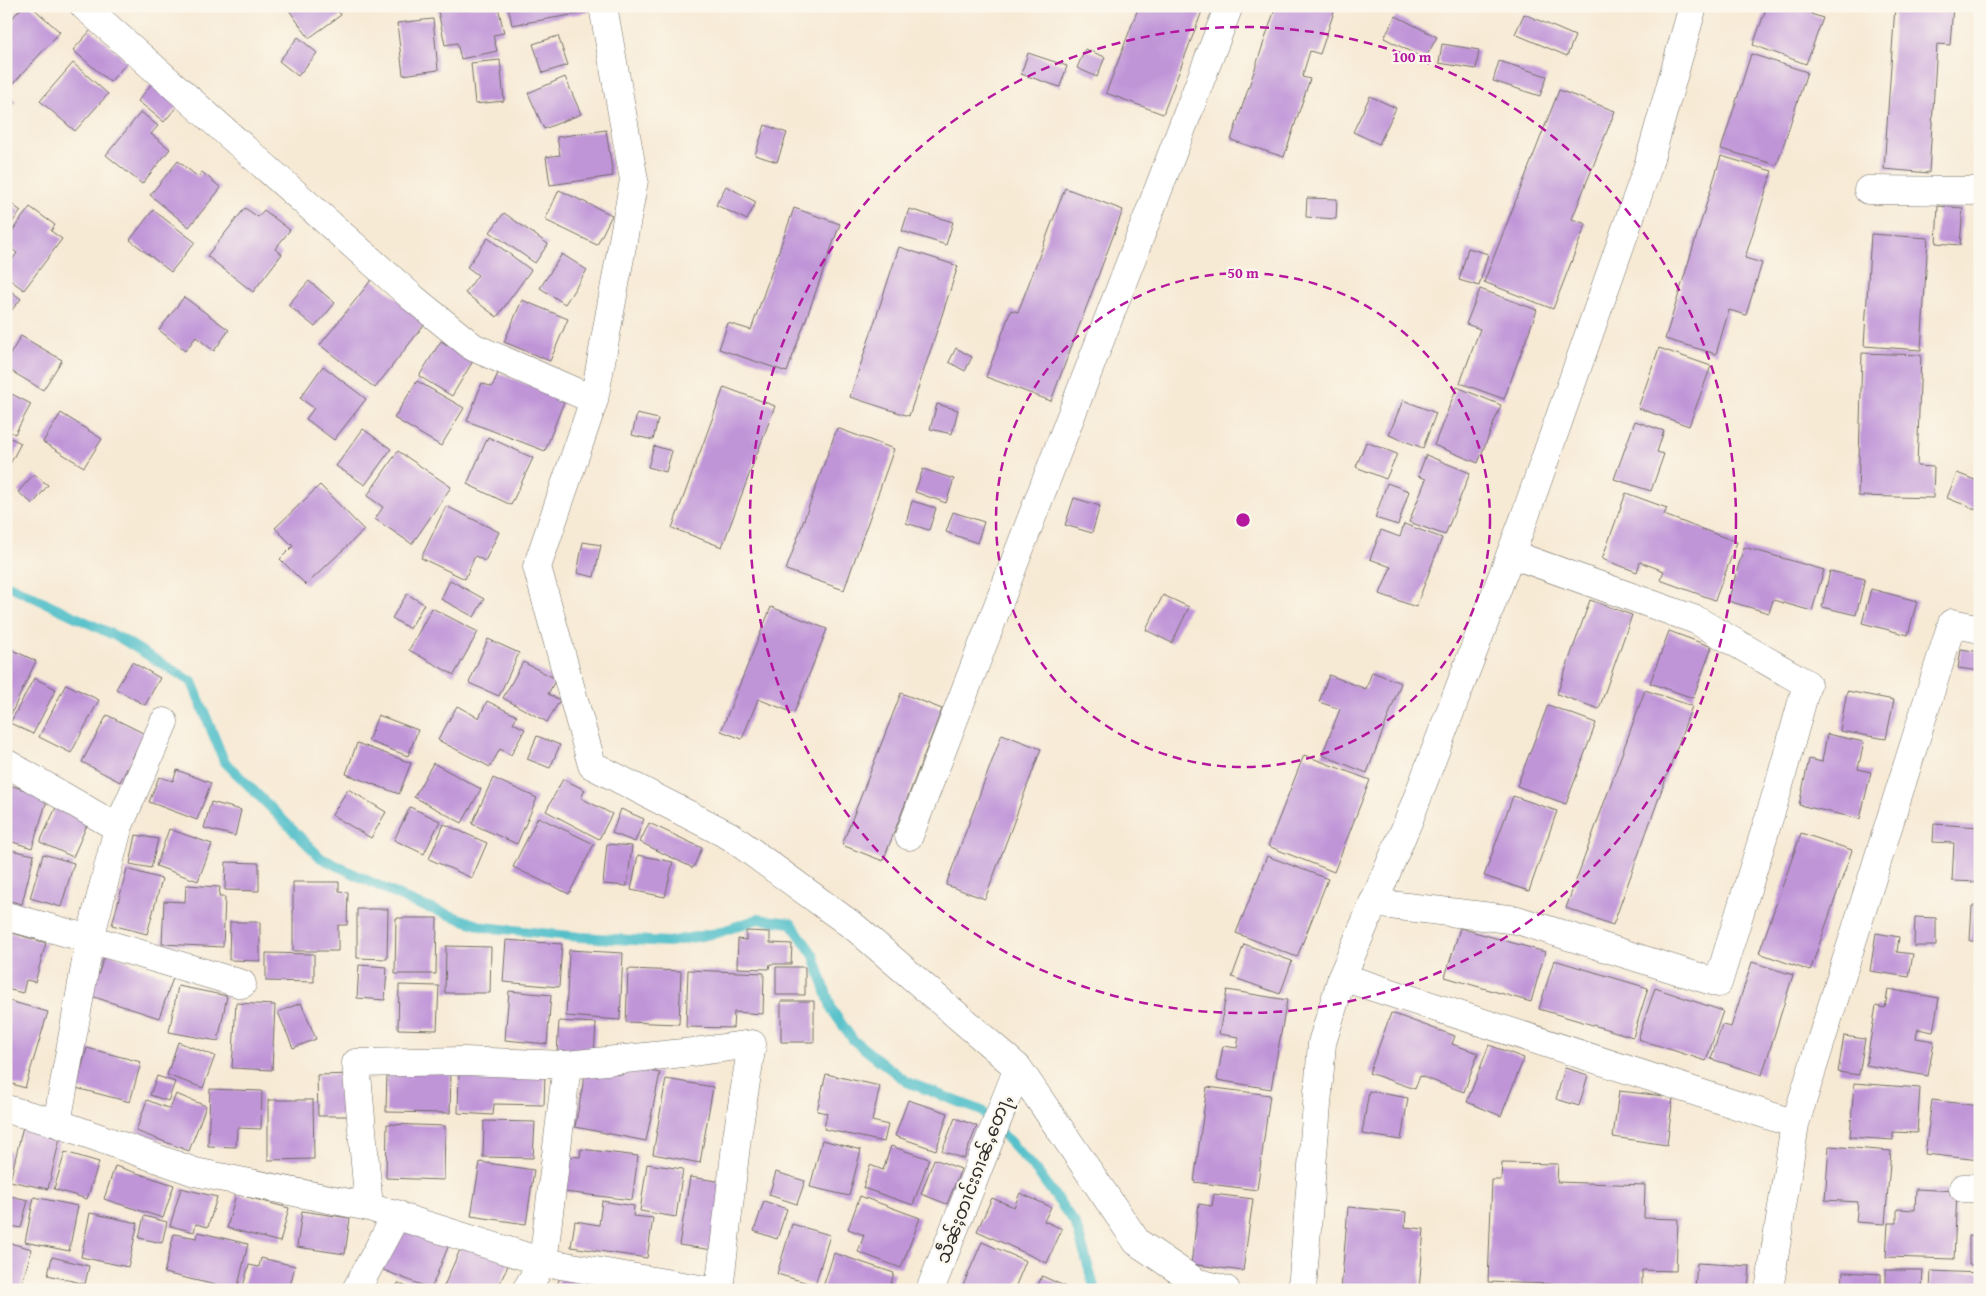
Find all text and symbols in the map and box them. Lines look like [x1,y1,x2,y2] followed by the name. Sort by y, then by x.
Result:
[1392,46,1432,67] text: 100 m
[1227,262,1259,283] text: 50 m
[1234,511,1252,529] centre of rings
[929,1090,1020,1268] street label: သဵၼ်ႈတၢင်းၵၢၼ်ႇတေႃႇ

